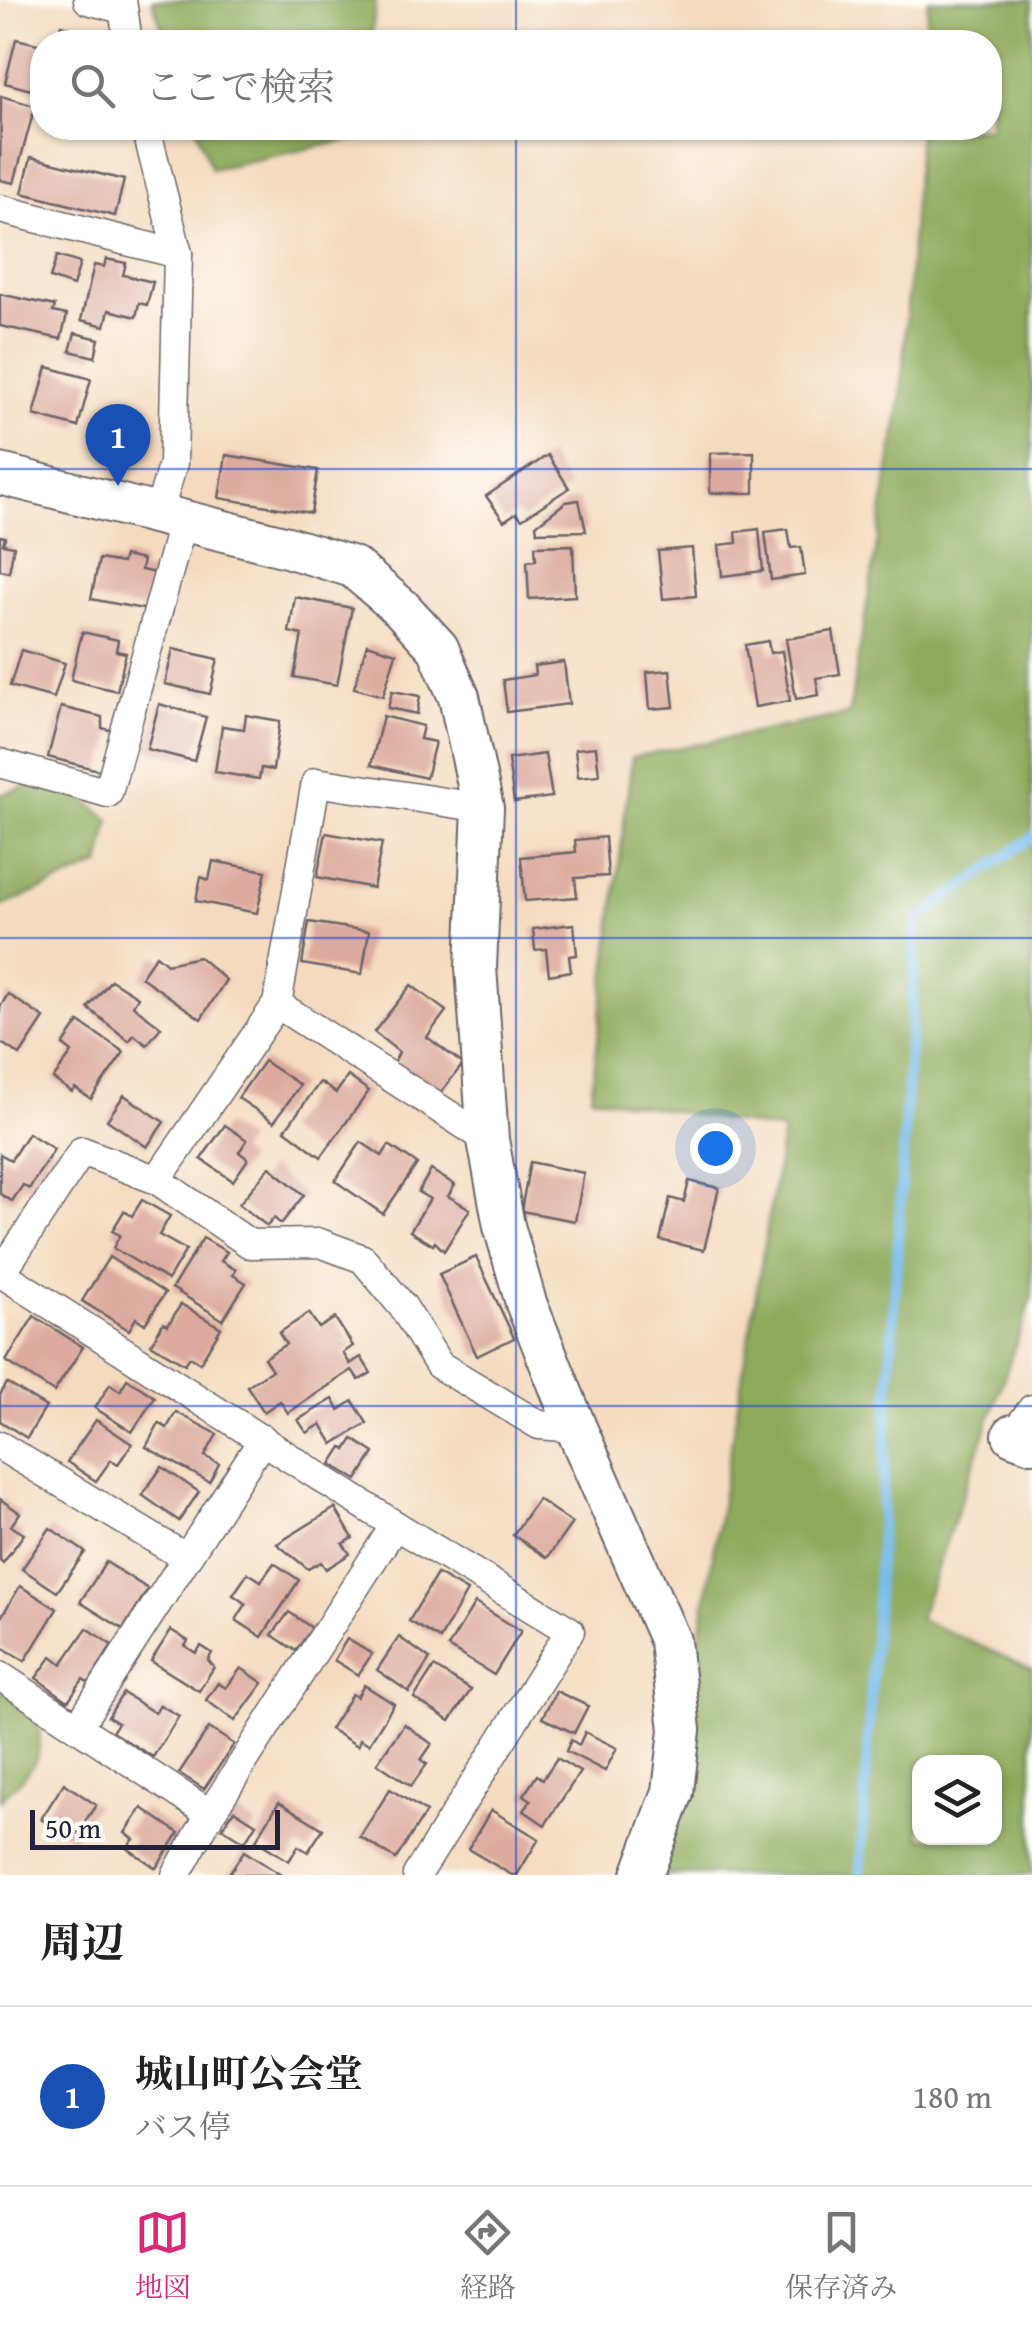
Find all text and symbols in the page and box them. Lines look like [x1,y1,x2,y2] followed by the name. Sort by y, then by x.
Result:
[30,30,1002,140] search box
[65,58,120,113] icon: search
[145,58,335,114] text: ここで検索
[86,404,150,486] pin: 1
[690,1123,741,1174] your location
[912,1755,1002,1845] map controls
[912,1755,1002,1845] button: layers
[30,1805,280,1850] scale bar
[45,1807,101,1848] text: 50 m
[40,1911,124,1972] text: 周辺
[135,2045,363,2101] text: 城山町公会堂
[64,2073,81,2120] text: 1
[913,2073,992,2120] text: 180 m
[135,2103,231,2150] text: バス停
[135,2205,191,2307] tab: 地図
[460,2205,516,2307] tab: 経路
[785,2205,897,2307] tab: 保存済み

